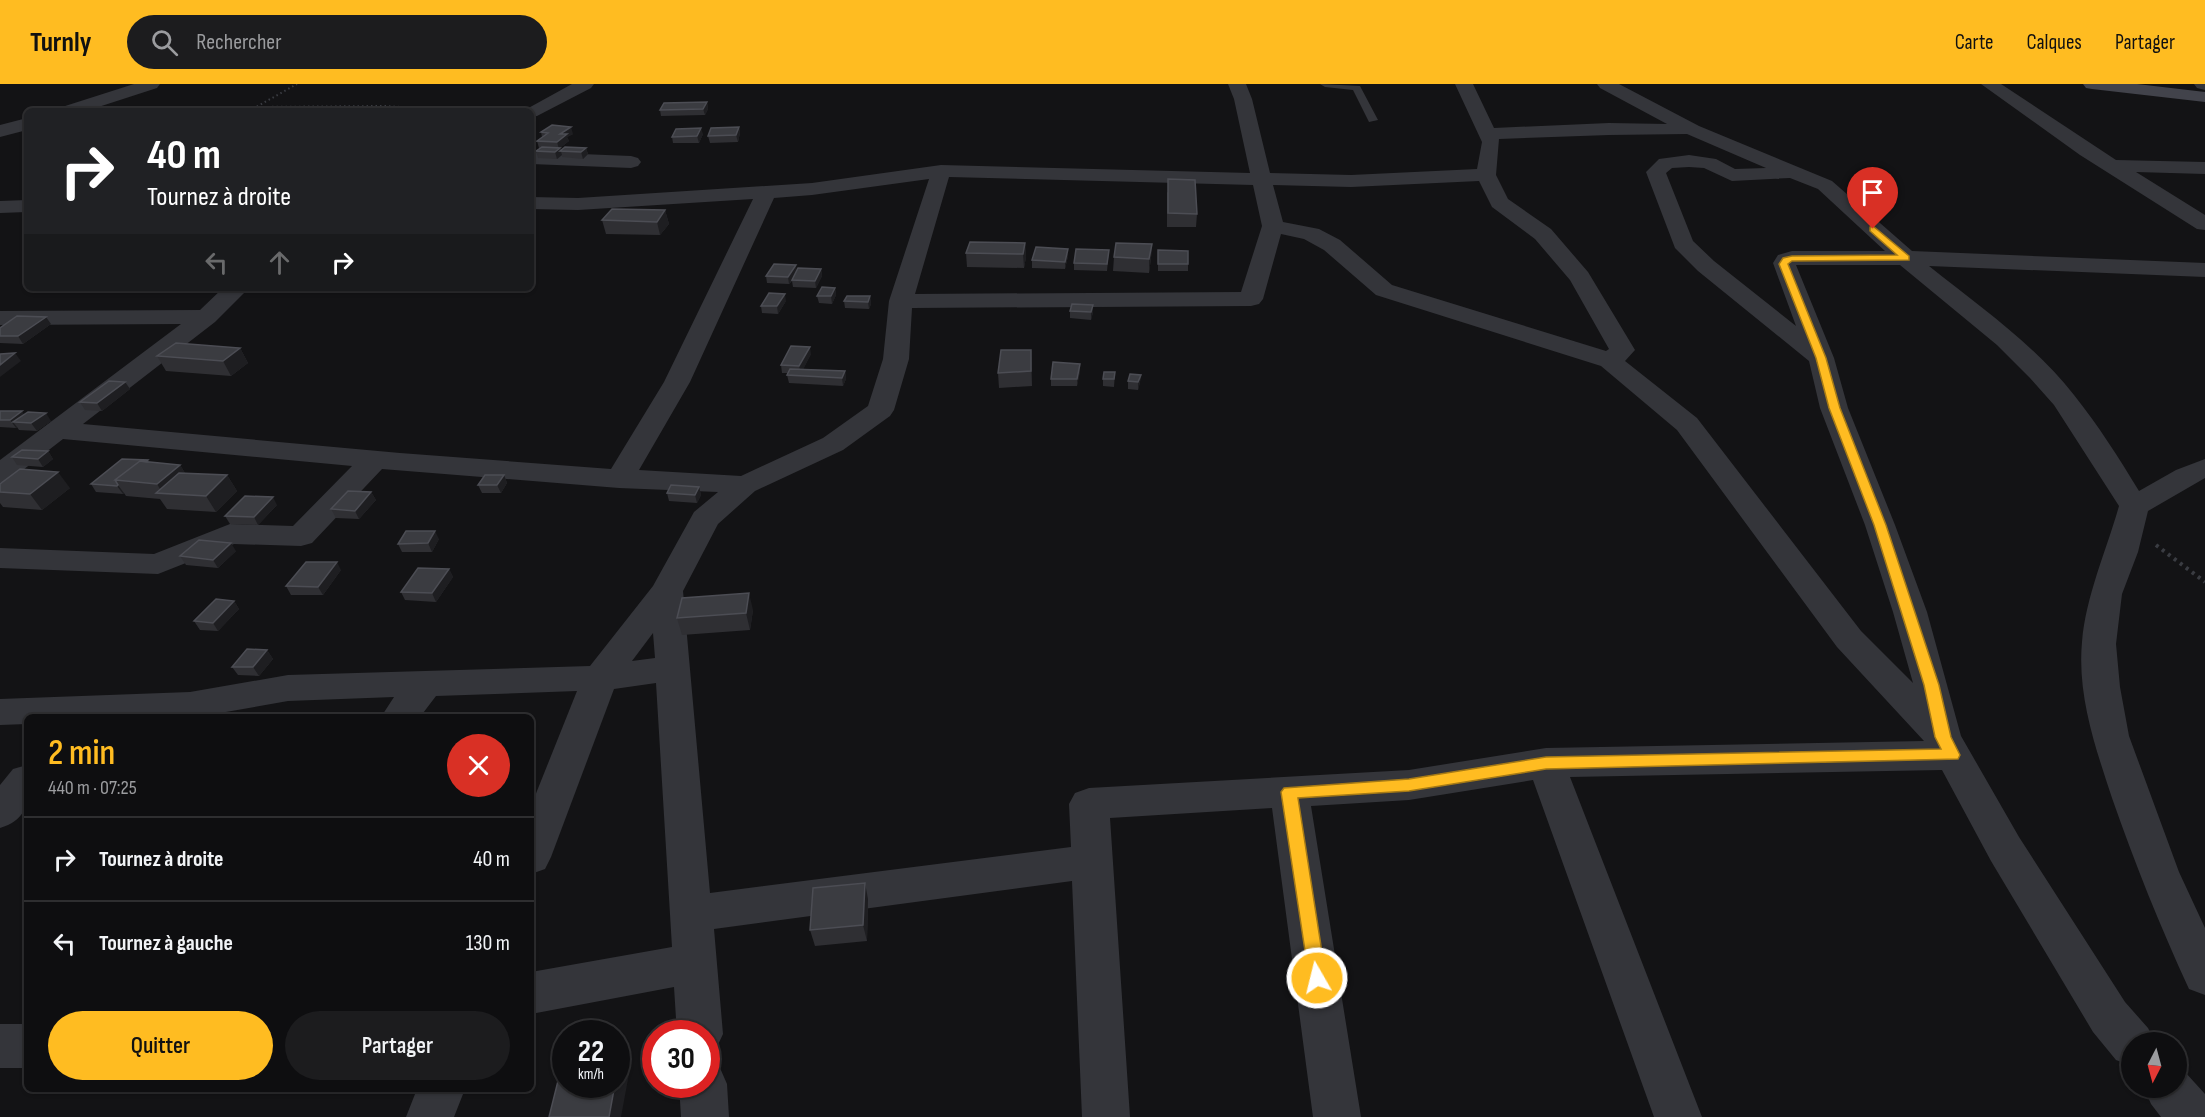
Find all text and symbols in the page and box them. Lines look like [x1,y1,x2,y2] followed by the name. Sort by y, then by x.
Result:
[127,15,547,69] search box
[30,26,91,59] text: Turnly
[148,26,181,59] icon: search
[196,29,281,56] text: Rechercher
[1955,30,1994,55] text: Carte
[2027,30,2082,55] text: Calques
[2115,30,2175,55] text: Partager
[147,130,221,181] text: 40 m
[48,132,126,210] icon: right
[1847,167,1898,229] pin
[1856,176,1889,209] icon: arrive
[147,181,291,213] text: Tournez à droite
[200,246,233,279] icon: left
[263,246,296,279] icon: ahead
[326,246,359,279] icon: right
[48,732,115,775] text: 2 min
[447,734,510,797] button: close
[48,776,137,800] text: 440 m · 07:25
[48,843,81,876] icon: right
[99,846,224,873] text: Tournez à droite
[473,846,510,873] text: 40 m
[48,927,81,960] icon: left
[99,930,233,957] text: Tournez à gauche
[466,930,510,957] text: 130 m
[1285,946,1349,1010] position arrow
[48,1011,273,1080] button: Quitter
[285,1011,510,1080] button: Partager
[642,1020,720,1098] speed limit sign: 30
[2121,1032,2187,1098] north arrow
[2121,1032,2187,1098] map controls
[578,1034,604,1070] text: 22
[578,1065,604,1084] text: km/h

